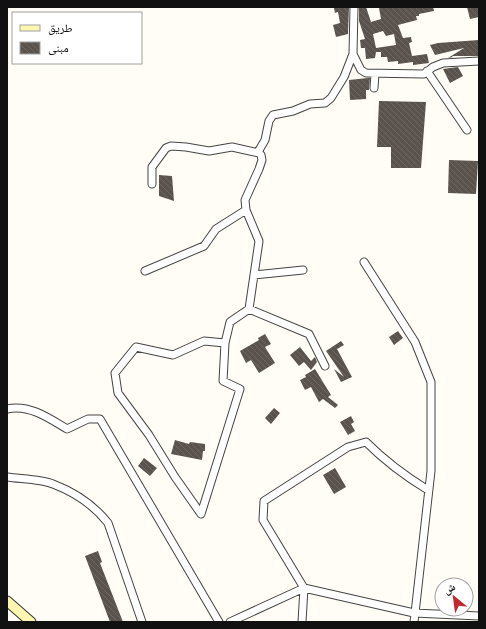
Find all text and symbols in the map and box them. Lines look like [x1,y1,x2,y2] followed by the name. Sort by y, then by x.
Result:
[12,12,142,64] legend
[48,18,73,36] text: طريق
[48,38,69,56] text: مبنى
[434,577,474,617] north arrow
[440,577,458,598] text: ش

